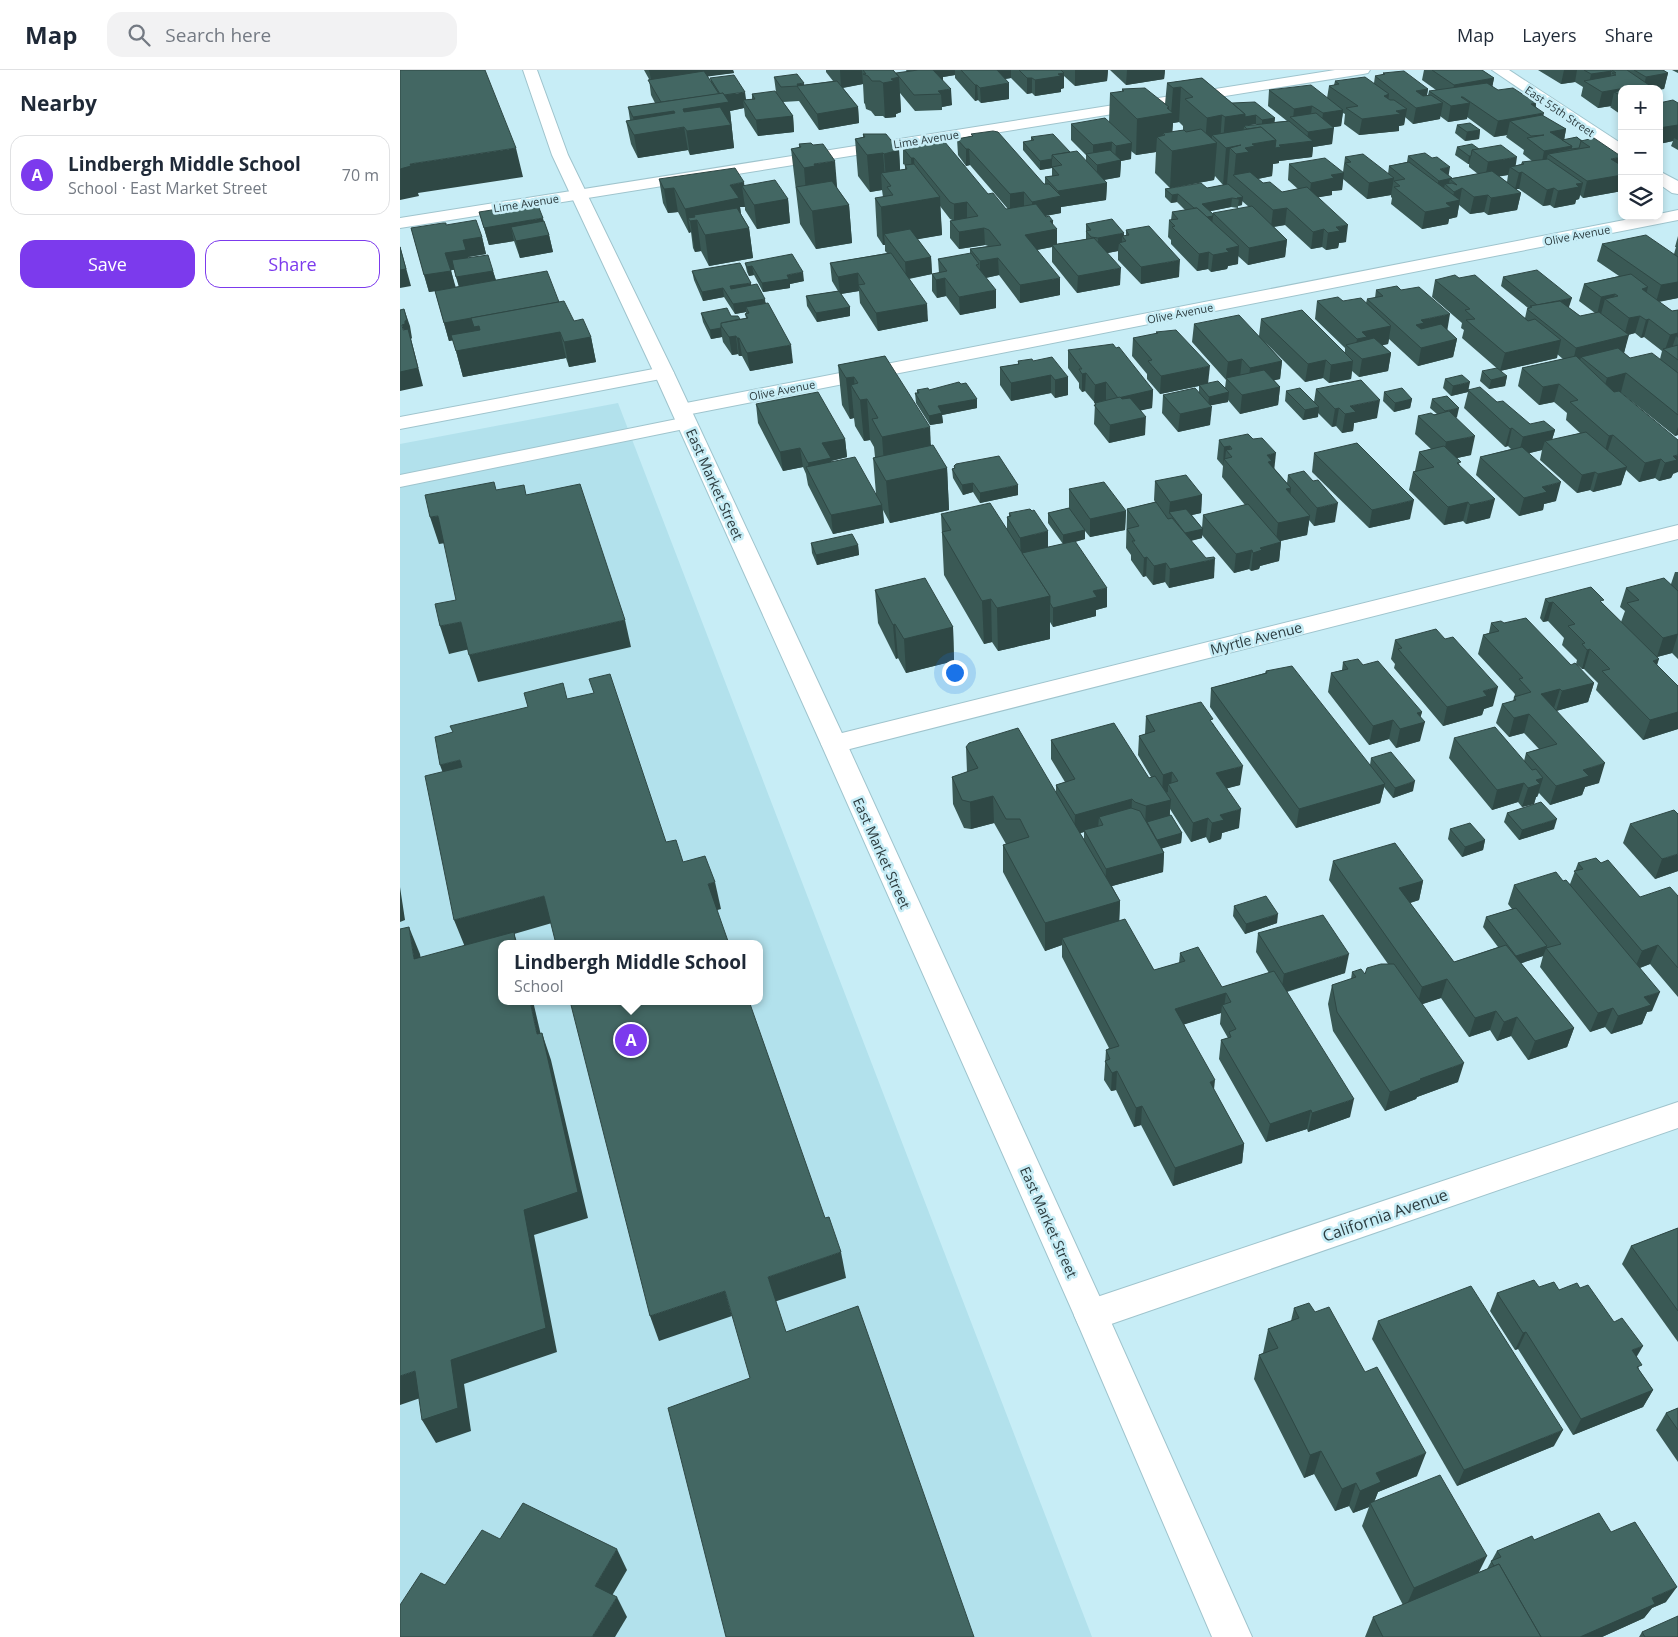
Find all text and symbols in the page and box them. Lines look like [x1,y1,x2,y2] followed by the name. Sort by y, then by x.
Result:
[107,12,457,57] search box
[25,18,77,51] text: Map
[125,21,153,49] icon: search
[165,22,271,48] text: Search here
[1457,23,1494,47] text: Map
[1522,23,1577,47] text: Layers
[1605,23,1653,47] text: Share
[1522,82,1598,140] street label: East 55th Street
[1618,85,1663,220] map controls
[1618,85,1663,130] button: +
[20,89,97,117] text: Nearby
[892,126,960,152] street label: Lime Avenue
[1618,130,1663,175] button: −
[68,151,301,177] text: Lindbergh Middle School
[31,164,43,186] text: A
[342,164,379,186] text: 70 m
[1618,175,1663,220] button: layers
[68,177,267,199] text: School · East Market Street
[492,190,560,216] street label: Lime Avenue
[1543,221,1611,249] street label: Olive Avenue
[20,240,195,288] button: Save
[205,240,380,288] button: Share
[1146,299,1214,327] street label: Olive Avenue
[748,376,816,404] street label: Olive Avenue
[682,425,748,543] street label: East Market Street
[1208,617,1304,659] street label: Myrtle Avenue
[942,660,968,686] your location
[849,794,915,912] street label: East Market Street
[498,940,763,1005] popup
[514,949,747,975] text: Lindbergh Middle School
[514,975,564,997] text: School
[615,1021,647,1059] pin: A
[1016,1163,1082,1281] street label: East Market Street
[1319,1183,1451,1247] street label: California Avenue

